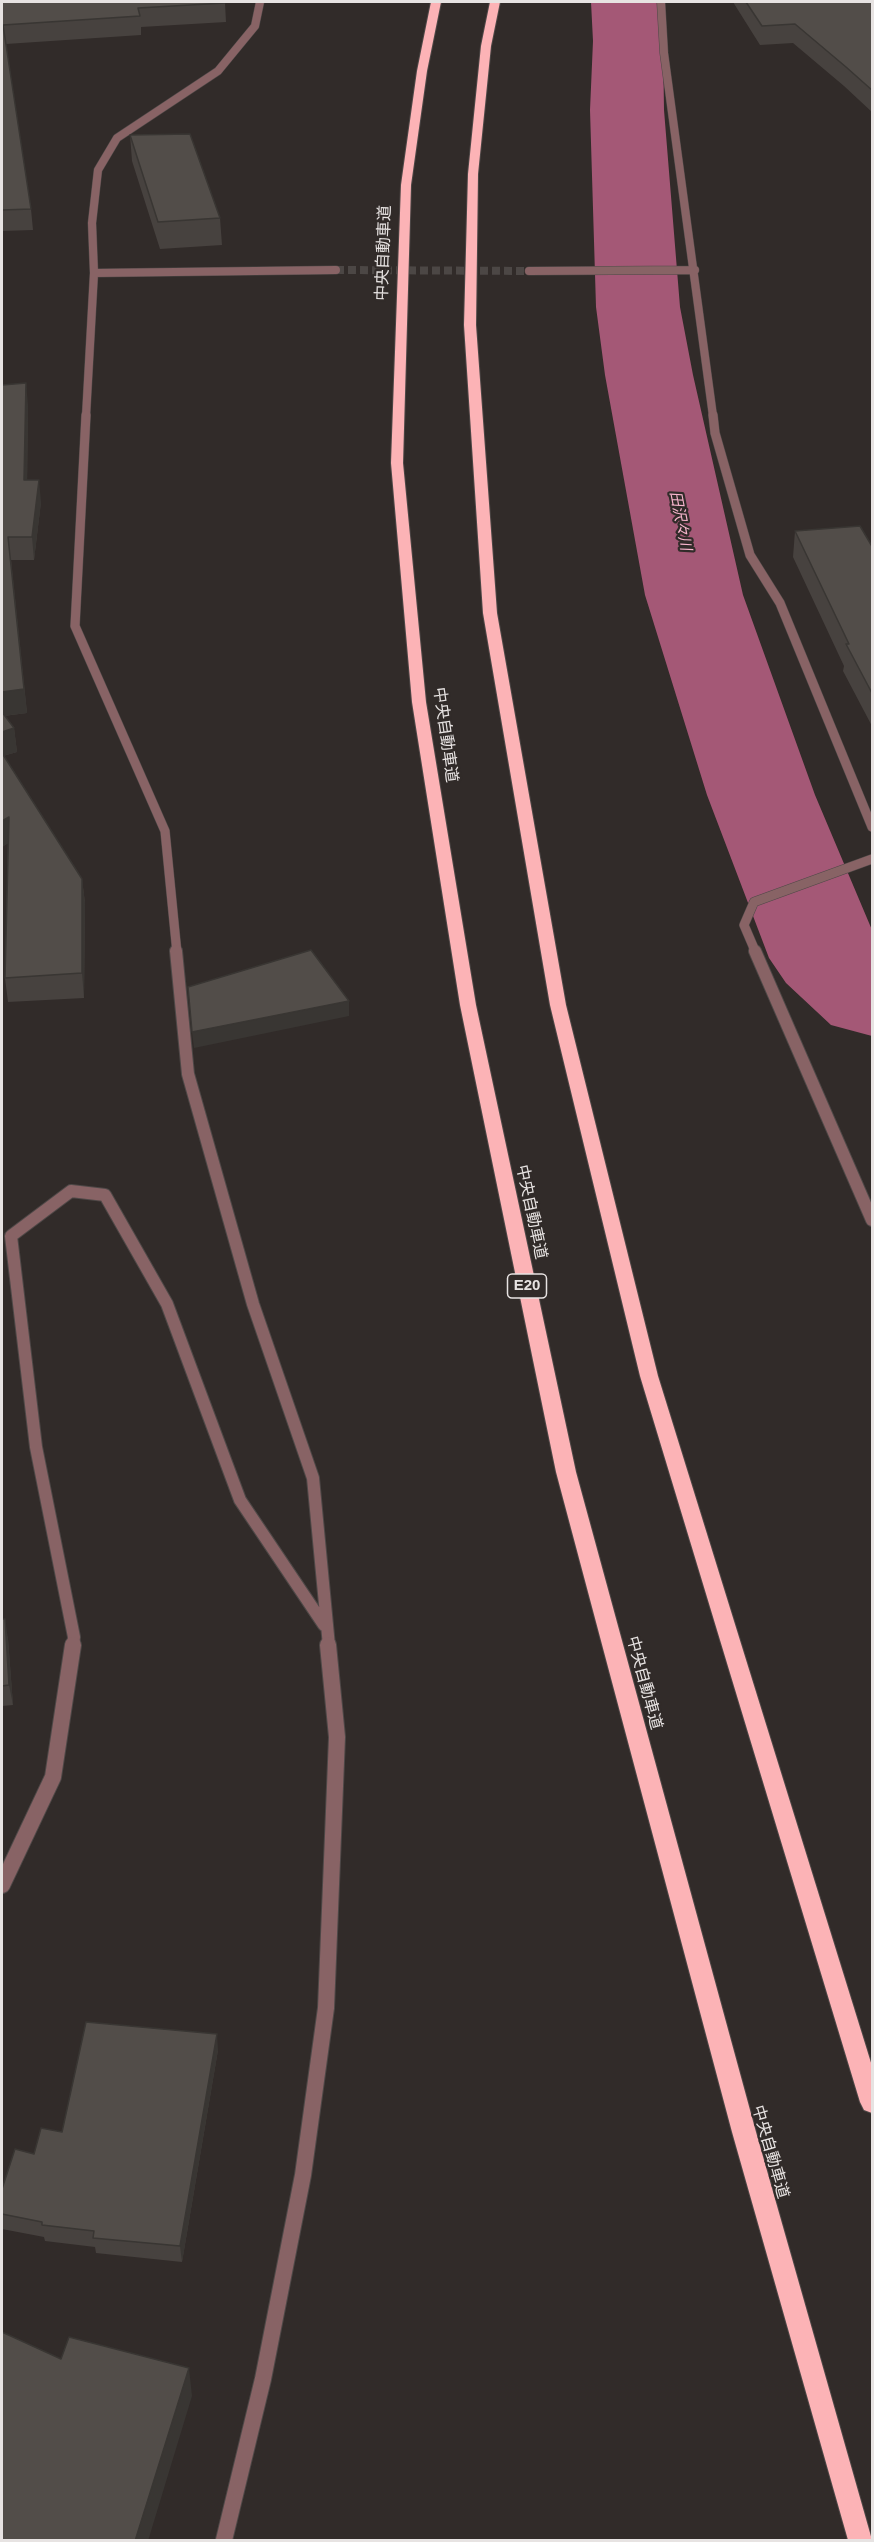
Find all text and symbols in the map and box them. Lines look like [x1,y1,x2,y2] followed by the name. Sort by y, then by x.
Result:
[373,205,395,301] street label: 中央自動車道
[665,490,695,552] water label: 田沢々川
[429,686,461,784] street label: 中央自動車道
[512,1163,550,1261] street label: 中央自動車道
[508,1274,546,1298] road number: E20
[622,1634,666,1732] street label: 中央自動車道
[748,2103,792,2201] street label: 中央自動車道

